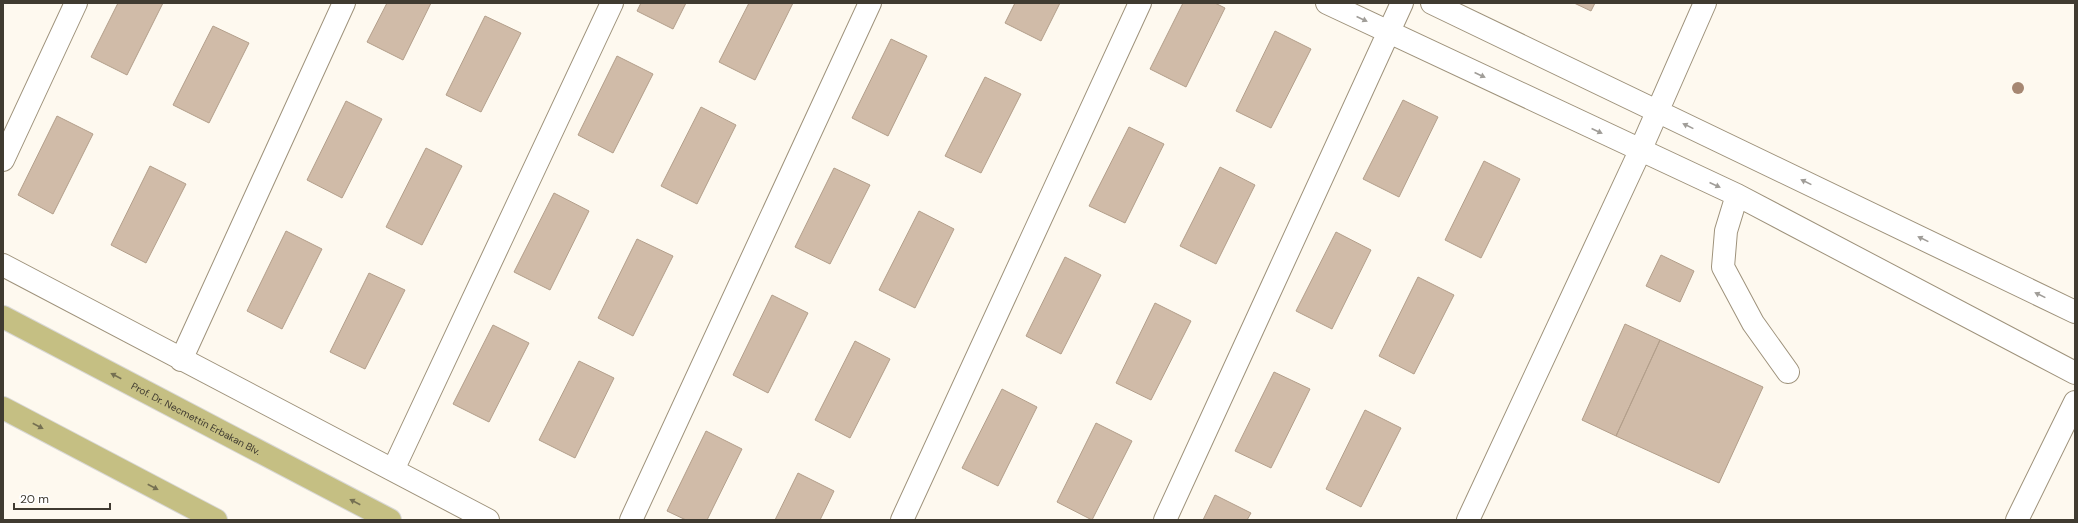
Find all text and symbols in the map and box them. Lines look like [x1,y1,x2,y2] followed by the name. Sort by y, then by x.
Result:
[1357,17,1369,23] one-way arrow
[1474,72,1486,78] one-way arrow
[1683,123,1694,129] one-way arrow
[1592,128,1603,134] one-way arrow
[1800,179,1811,185] one-way arrow
[1710,182,1721,188] one-way arrow
[1917,236,1928,242] one-way arrow
[2034,292,2046,298] one-way arrow
[110,373,122,379] one-way arrow
[129,379,263,458] street label: Prof. Dr. Necmettin Erbakan Blv.
[32,423,43,430] one-way arrow
[147,484,158,490] one-way arrow
[14,485,110,511] scale bar
[20,491,49,507] text: 20 m
[349,499,361,505] one-way arrow

